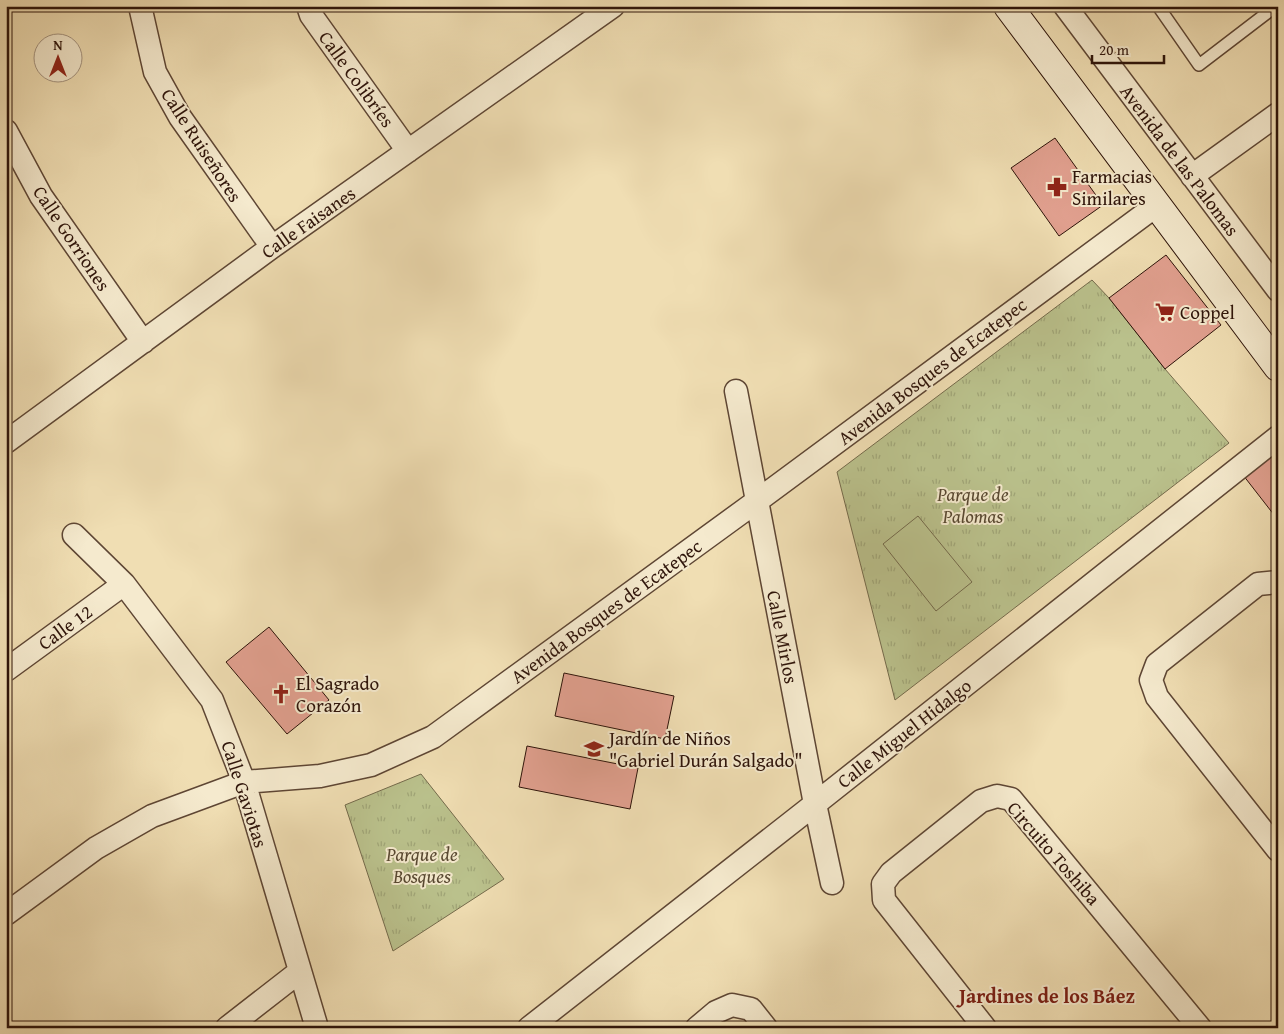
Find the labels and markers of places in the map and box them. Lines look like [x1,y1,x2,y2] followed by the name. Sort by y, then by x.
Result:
[1072,162,1152,212] place label: Farmacias Similares
[1046,176,1068,198] pharmacy icon: Farmacias Similares
[1180,298,1235,326] place label: Coppel
[1154,301,1176,323] supermarket icon: Coppel
[296,669,379,719] place label: El Sagrado Corazón
[270,683,292,705] church icon: El Sagrado Corazón
[607,724,803,774] place label: Jardín de Niños "Gabriel Durán Salgado"
[583,738,605,760] school or university icon: Jardín de Niños "Gabriel Durán Salgado"

